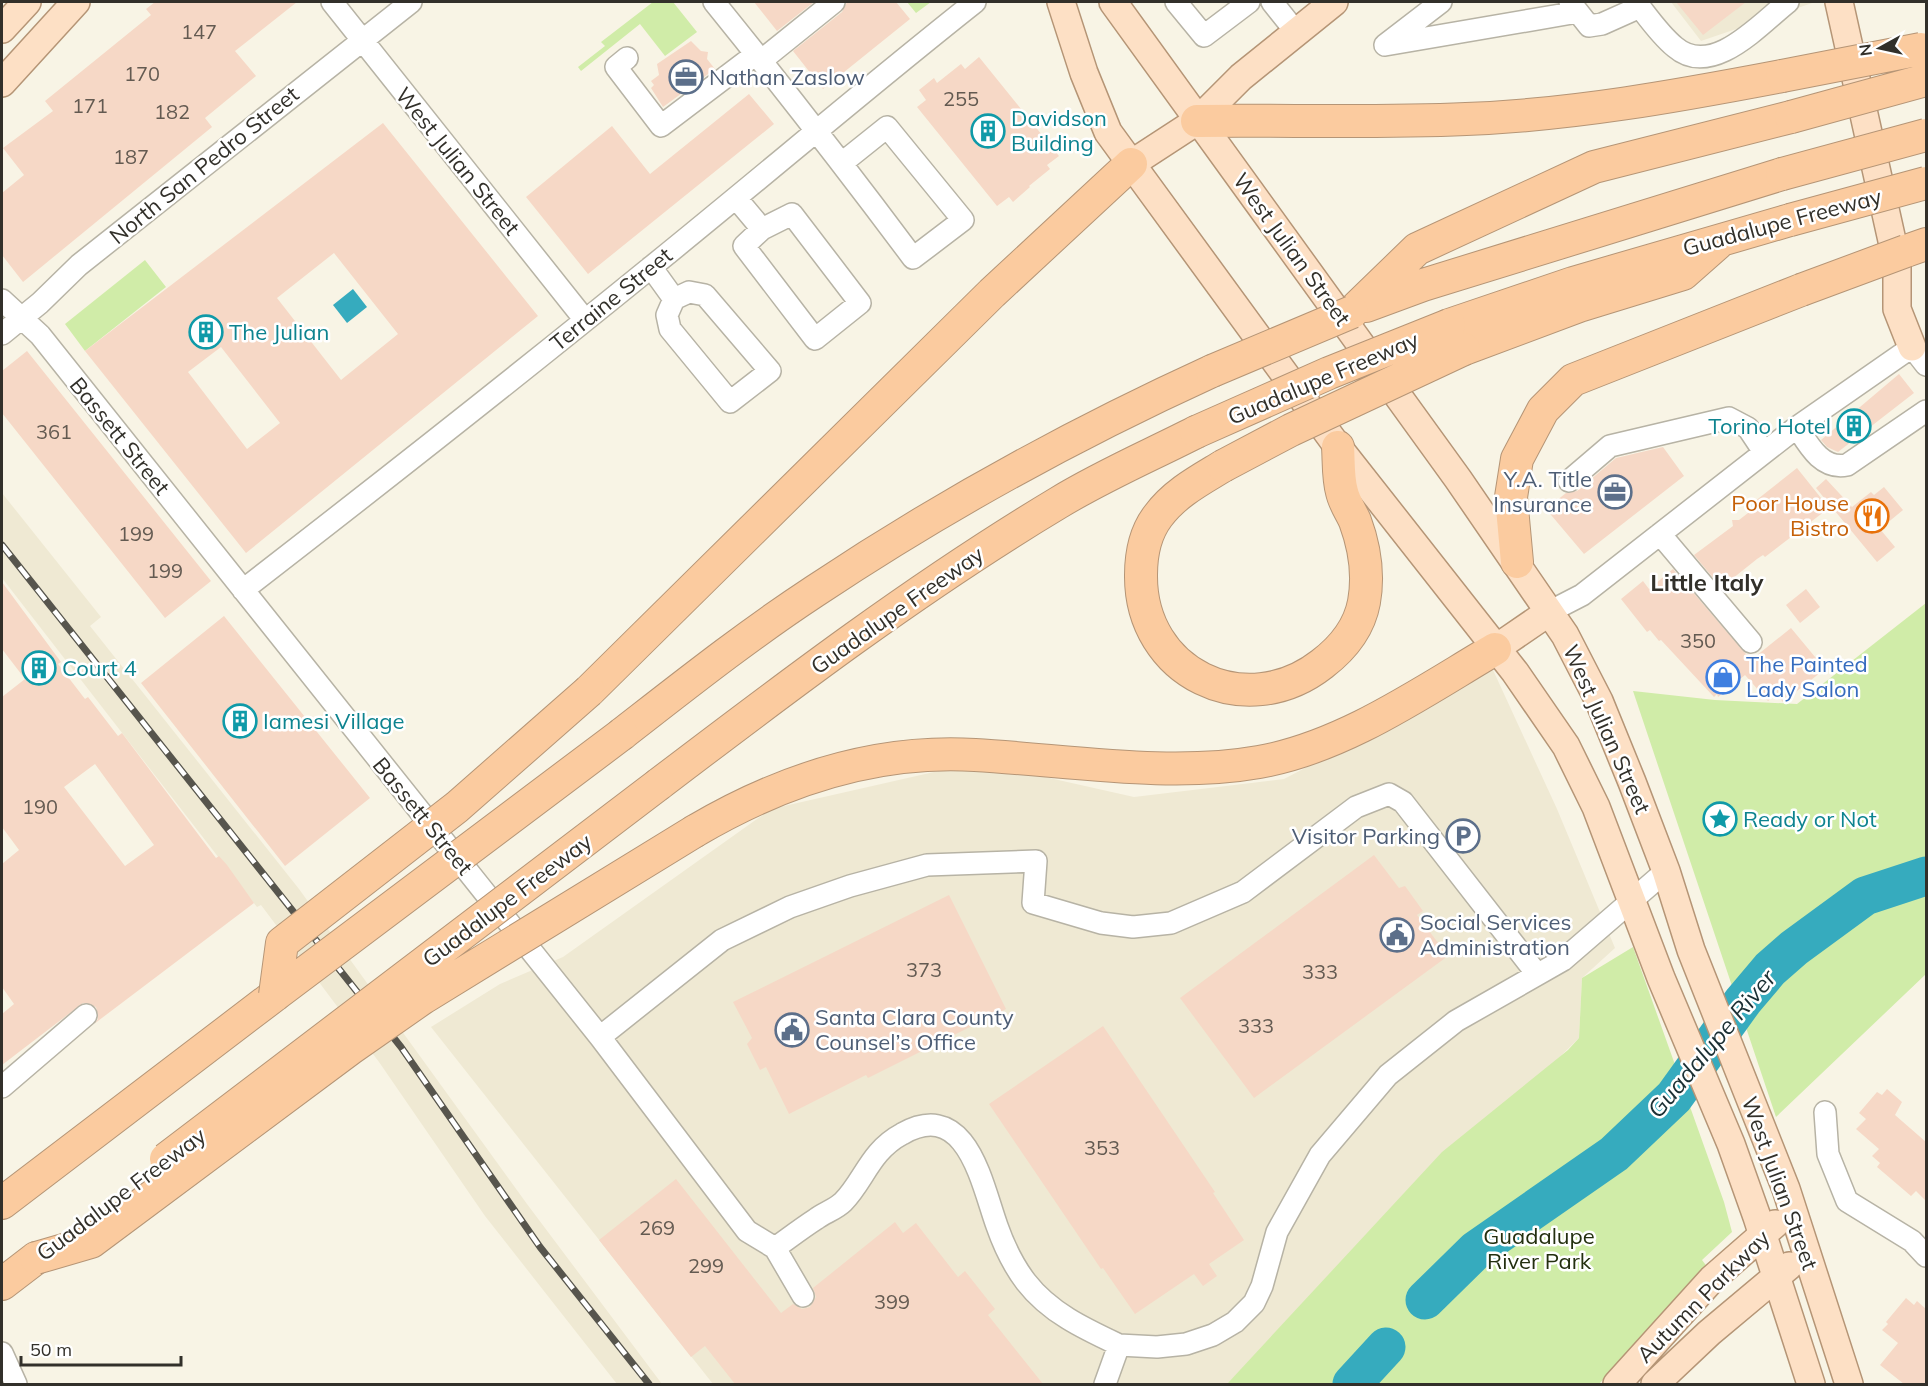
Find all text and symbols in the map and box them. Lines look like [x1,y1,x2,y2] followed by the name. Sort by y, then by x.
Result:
[1850,18,1910,78] north arrow
[181,19,217,44] house number: 147
[1854,43,1876,57] text: N
[668,59,704,95] office icon: Nathan Zaslow
[124,61,160,86] house number: 170
[709,63,865,91] place label: Nathan Zaslow
[104,80,305,250] street label: North San Pedro Street
[390,81,526,241] street label: West Julian Street
[943,86,979,111] house number: 255
[72,93,108,118] house number: 171
[154,99,190,124] house number: 182
[1011,104,1107,157] place label: Davidson Building
[970,113,1006,149] building icon: Davidson Building
[113,144,149,169] house number: 187
[1227,167,1357,331] street label: West Julian Street
[1680,182,1885,262] street label: Guadalupe Freeway
[544,241,678,357] street label: Terraine Street
[188,314,224,350] building icon: The Julian
[229,318,329,346] place label: The Julian
[1223,325,1423,431] street label: Guadalupe Freeway
[64,371,176,501] street label: Bassett Street
[1836,408,1872,444] building icon: Torino Hotel
[1708,412,1831,440] place label: Torino Hotel
[36,419,72,444] house number: 361
[1493,465,1592,518] place label: Y.A. Title Insurance
[1597,474,1633,510] office icon: Y.A. Title Insurance
[1731,489,1849,542] place label: Poor House Bistro
[1854,498,1890,534] restaurant icon: Poor House Bistro
[118,521,154,546] house number: 199
[805,540,989,680] street label: Guadalupe Freeway
[147,558,183,583] house number: 199
[1650,567,1765,597] district label: Little Italy
[1680,628,1716,653] house number: 350
[1557,640,1657,818] street label: West Julian Street
[21,650,57,686] building icon: Court 4
[1746,650,1868,703] place label: The Painted Lady Salon
[62,654,137,682] place label: Court 4
[1705,659,1741,695] shop icon: The Painted Lady Salon
[222,703,258,739] building icon: Iamesi Village
[263,707,405,735] place label: Iamesi Village
[367,751,479,881] street label: Bassett Street
[22,794,58,819] house number: 190
[1702,801,1738,837] place icon: Ready or Not
[1743,805,1877,833] place label: Ready or Not
[1445,818,1481,854] parking icon: Visitor Parking
[1292,822,1440,850] place label: Visitor Parking
[417,827,597,973] street label: Guadalupe Freeway
[1420,908,1571,961] place label: Social Services Administration
[1379,917,1415,953] public building icon: Social Services Administration
[906,957,942,982] house number: 373
[1302,959,1338,984] house number: 333
[1640,962,1783,1124] water label: Guadalupe River
[815,1003,1014,1056] place label: Santa Clara County Counsel’s Office
[774,1012,810,1048] public building icon: Santa Clara County Counsel’s Office
[1238,1013,1274,1038] house number: 333
[1736,1092,1824,1274] street label: West Julian Street
[31,1121,211,1267] street label: Guadalupe Freeway
[1084,1135,1120,1160] house number: 353
[639,1215,675,1240] house number: 269
[1483,1222,1595,1275] park label: Guadalupe River Park
[1631,1223,1776,1368] street label: Autumn Parkway
[688,1253,724,1278] house number: 299
[874,1289,910,1314] house number: 399
[21,1329,182,1367] scale bar
[30,1338,72,1361] text: 50 m

